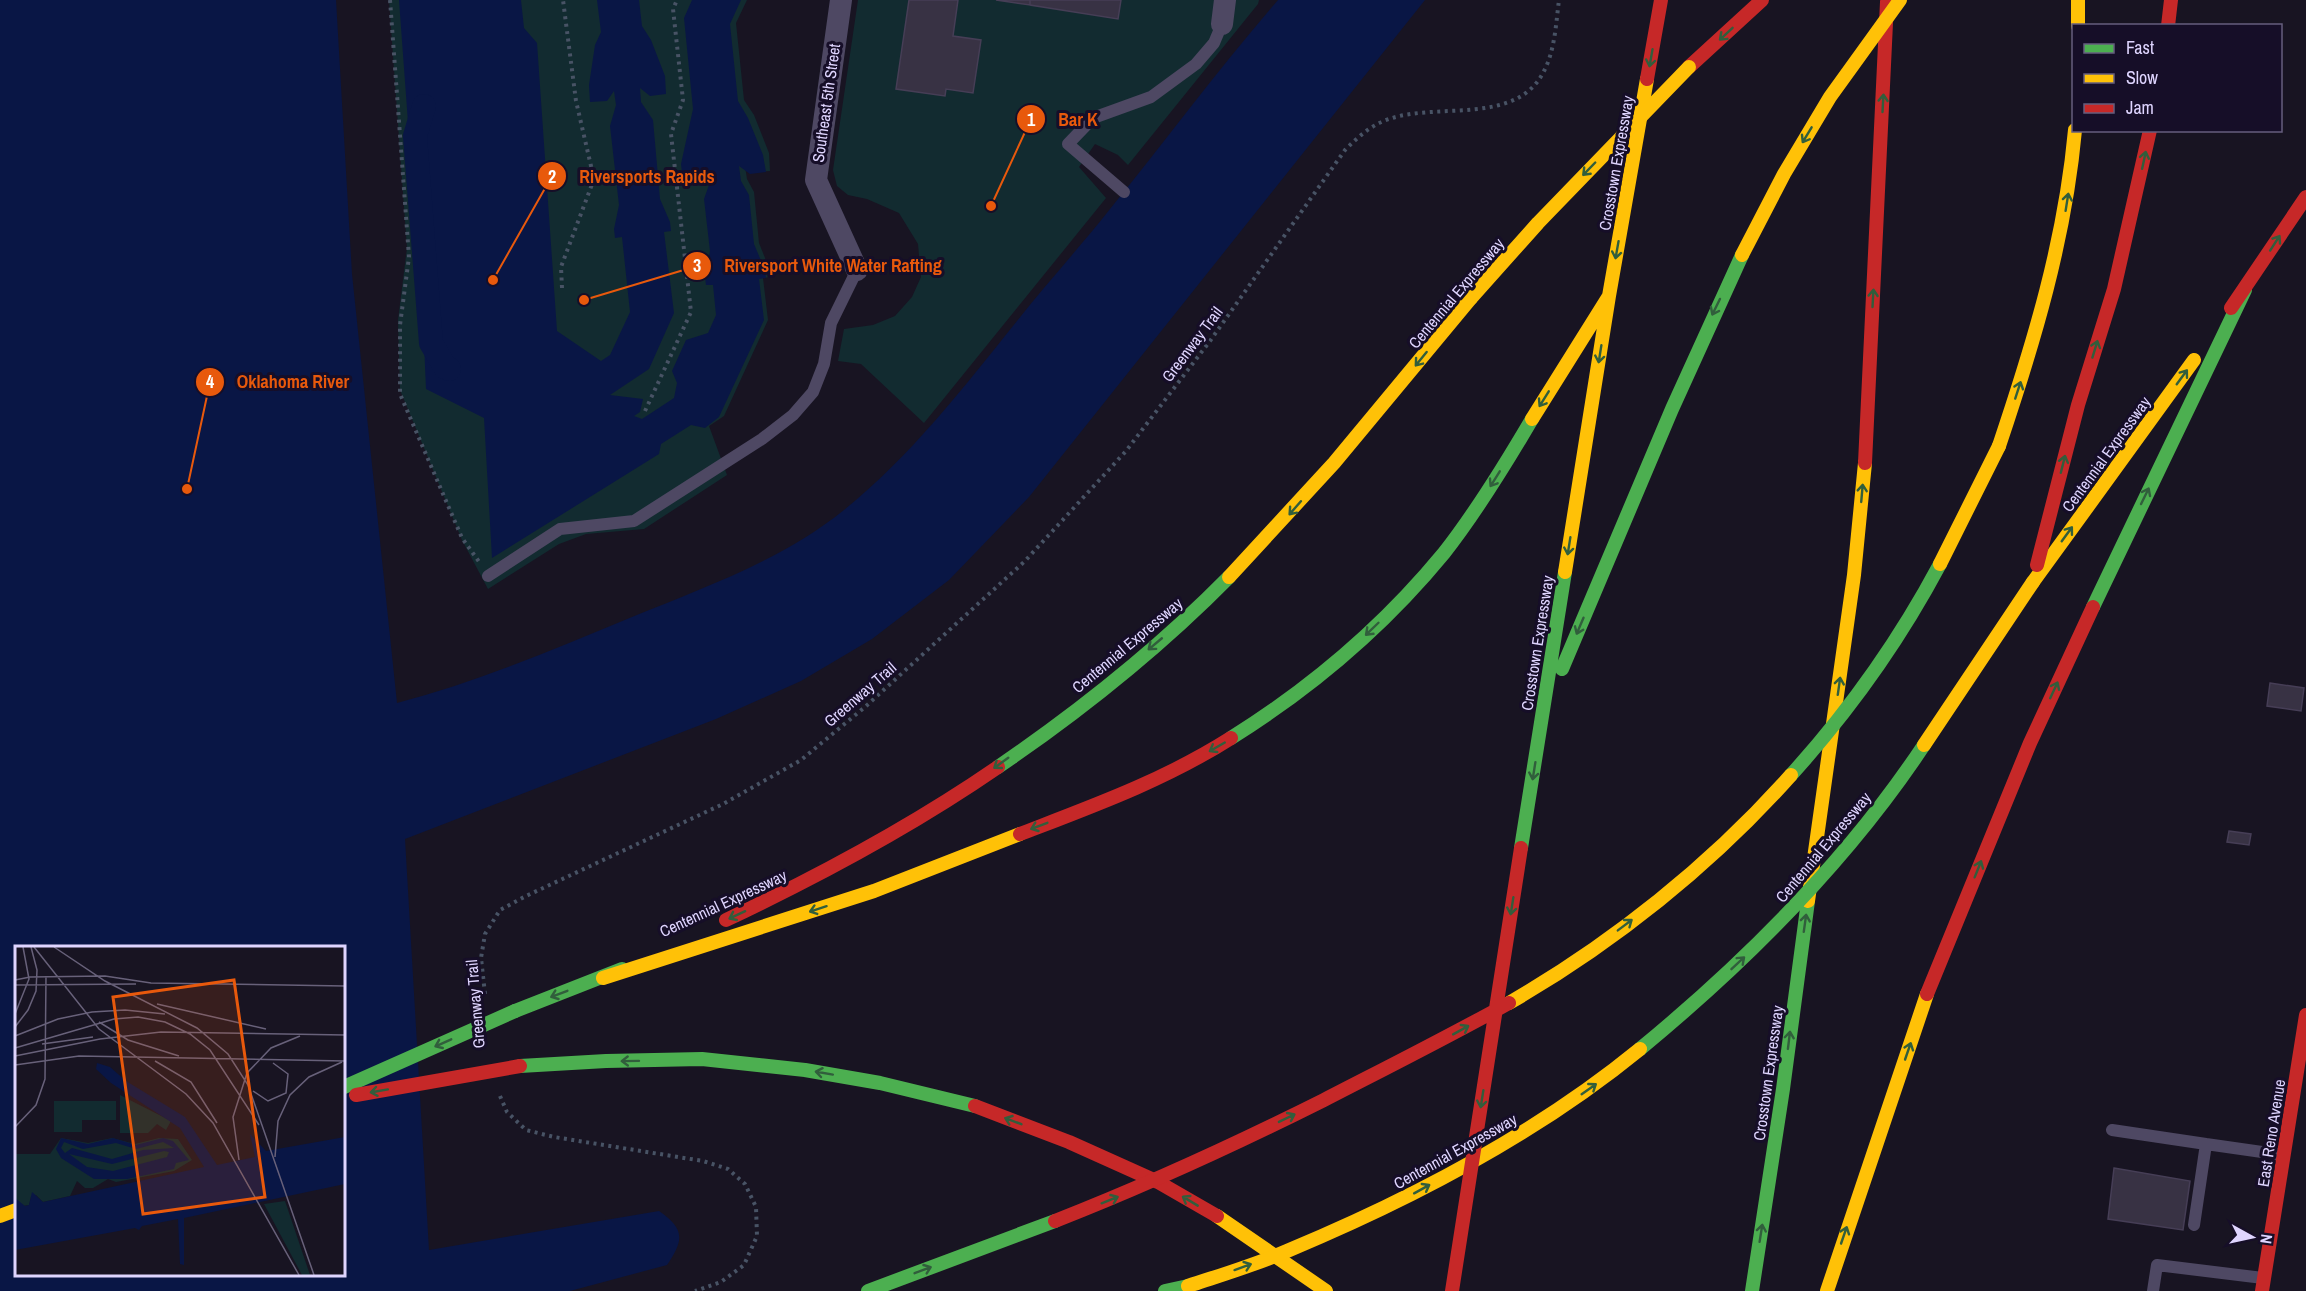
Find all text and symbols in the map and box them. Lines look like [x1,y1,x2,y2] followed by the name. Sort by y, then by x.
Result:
[2072,24,2282,132] legend
[1718,26,1733,41] one-way arrow
[2126,35,2154,60] text: Fast
[807,42,845,164] street label: Southeast 5th Street
[1645,47,1656,67] one-way arrow
[2126,65,2158,90] text: Slow
[1593,94,1639,232] street label: Crosstown Expressway
[1878,94,1889,114] one-way arrow
[2126,95,2154,120] text: Jam
[1016,101,1109,137] callout: Bar K
[1027,107,1036,132] text: 1
[1058,107,1098,132] text: Bar K
[1801,126,1813,143] one-way arrow
[2139,151,2150,171] one-way arrow
[537,158,726,194] callout: Riversports Rapids
[1582,161,1597,176] one-way arrow
[548,164,556,189] text: 2
[579,164,715,189] text: Riversports Rapids
[2061,192,2072,212] one-way arrow
[1403,233,1509,353] street label: Centennial Expressway
[2269,235,2282,252] one-way arrow
[1611,239,1622,259] one-way arrow
[682,248,954,284] callout: Riversport White Water Rafting
[693,253,701,278] text: 3
[724,253,942,278] text: Riversport White Water Rafting
[1868,289,1879,308] one-way arrow
[1710,298,1722,316] one-way arrow
[1156,302,1228,386] street label: Greenway Trail
[2090,340,2101,359] one-way arrow
[1594,343,1605,363] one-way arrow
[1415,351,1428,367] one-way arrow
[195,364,361,400] callout: Oklahoma River
[206,369,215,394] text: 4
[237,369,349,394] text: Oklahoma River
[2176,369,2188,385] one-way arrow
[2013,381,2024,400] one-way arrow
[1538,390,1550,407] one-way arrow
[2057,391,2156,516] street label: Centennial Expressway
[2058,455,2069,474] one-way arrow
[1489,470,1501,487] one-way arrow
[1857,483,1868,503] one-way arrow
[2140,487,2152,505] one-way arrow
[1288,500,1302,515] one-way arrow
[2061,527,2073,543] one-way arrow
[1563,536,1574,556] one-way arrow
[1515,574,1559,712] street label: Crosstown Expressway
[1067,592,1187,698] street label: Centennial Expressway
[1574,616,1585,635] one-way arrow
[1365,622,1380,636] one-way arrow
[1148,637,1163,651] one-way arrow
[819,656,901,731] street label: Greenway Trail
[1834,677,1845,697] one-way arrow
[2049,681,2061,699] one-way arrow
[1209,742,1226,754] one-way arrow
[994,757,1010,769] one-way arrow
[1528,761,1539,781] one-way arrow
[1770,787,1876,907] street label: Centennial Expressway
[1031,821,1049,832] one-way arrow
[1973,860,1984,879] one-way arrow
[656,864,791,942] street label: Centennial Expressway
[1506,895,1517,915] one-way arrow
[809,904,828,915] one-way arrow
[728,910,746,922] one-way arrow
[1800,914,1811,934] one-way arrow
[1617,918,1633,931] one-way arrow
[15,946,345,1276] inset map
[1730,956,1745,970] one-way arrow
[460,959,490,1049] street label: Greenway Trail
[550,990,569,1001] one-way arrow
[1748,1004,1788,1142] street label: Crosstown Expressway
[1452,1024,1469,1036] one-way arrow
[1784,1031,1795,1051] one-way arrow
[434,1038,452,1050] one-way arrow
[1903,1042,1914,1061] one-way arrow
[620,1055,640,1066] one-way arrow
[815,1067,834,1078] one-way arrow
[2252,1078,2290,1188] street label: East Reno Avenue
[1581,1083,1597,1095] one-way arrow
[370,1086,390,1097] one-way arrow
[1476,1088,1487,1108] one-way arrow
[1389,1108,1521,1194] street label: Centennial Expressway
[1278,1112,1295,1124] one-way arrow
[1004,1114,1022,1125] one-way arrow
[1413,1183,1430,1195] one-way arrow
[1100,1194,1119,1205] one-way arrow
[1182,1195,1199,1207] one-way arrow
[2222,1207,2282,1267] north arrow
[1756,1224,1767,1244] one-way arrow
[1840,1226,1851,1245] one-way arrow
[2255,1233,2278,1245] text: N
[1234,1260,1252,1271] one-way arrow
[913,1264,932,1275] one-way arrow

